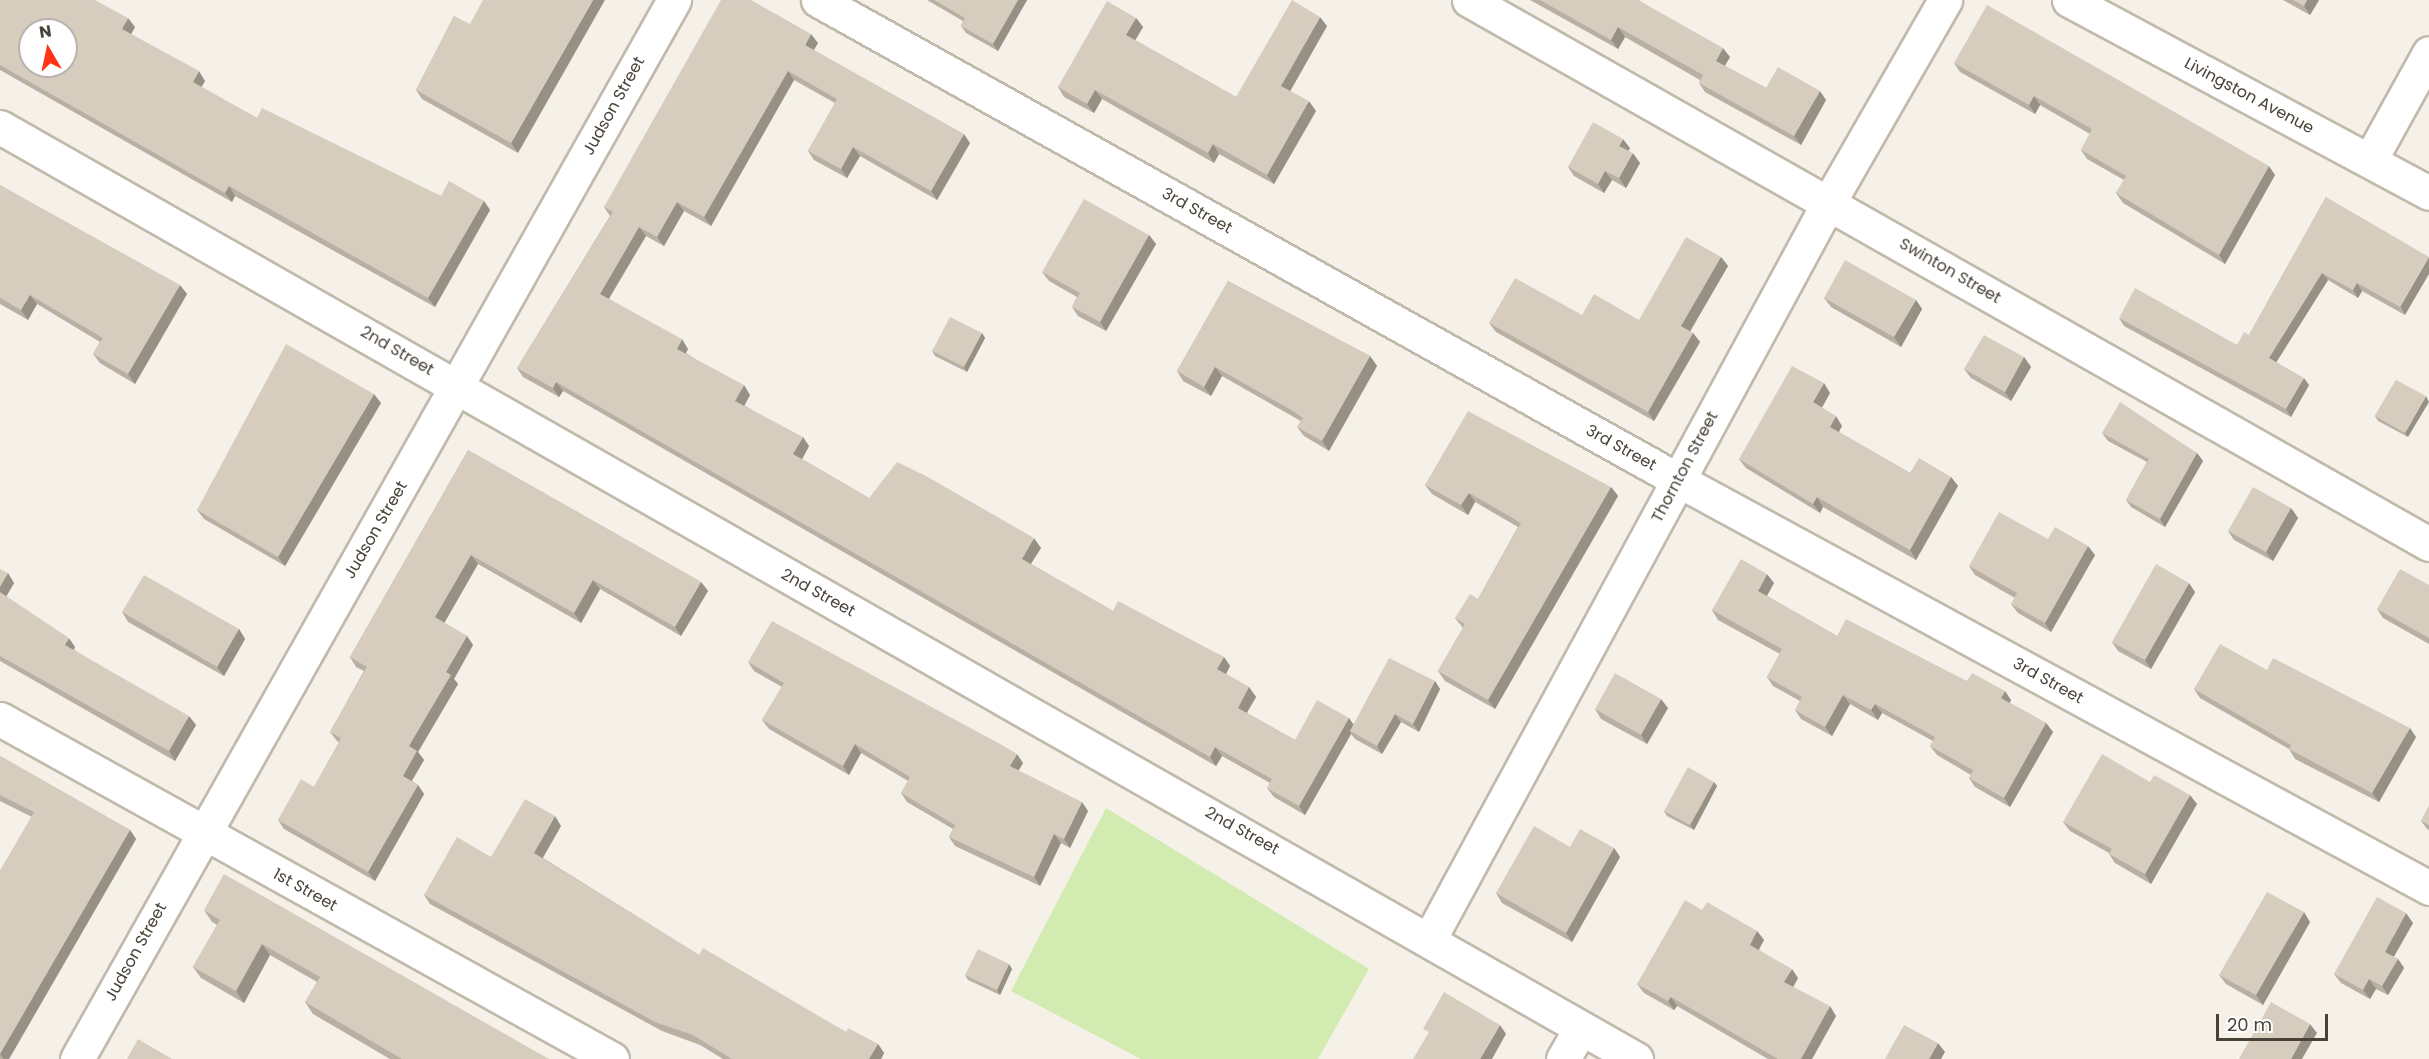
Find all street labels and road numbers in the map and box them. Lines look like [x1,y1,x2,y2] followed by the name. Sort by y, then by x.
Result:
[579,53,649,159] street label: Judson Street
[2181,54,2317,138] street label: Livingston Avenue
[1159,184,1235,238] street label: 3rd Street
[1896,234,2004,308] street label: Swinton Street
[357,322,437,380] street label: 2nd Street
[1648,408,1722,526] street label: Thornton Street
[1583,421,1659,475] street label: 3rd Street
[340,478,412,582] street label: Judson Street
[778,565,858,621] street label: 2nd Street
[2010,654,2086,708] street label: 3rd Street
[1202,803,1282,859] street label: 2nd Street
[270,865,340,915] street label: 1st Street
[101,899,171,1005] street label: Judson Street

